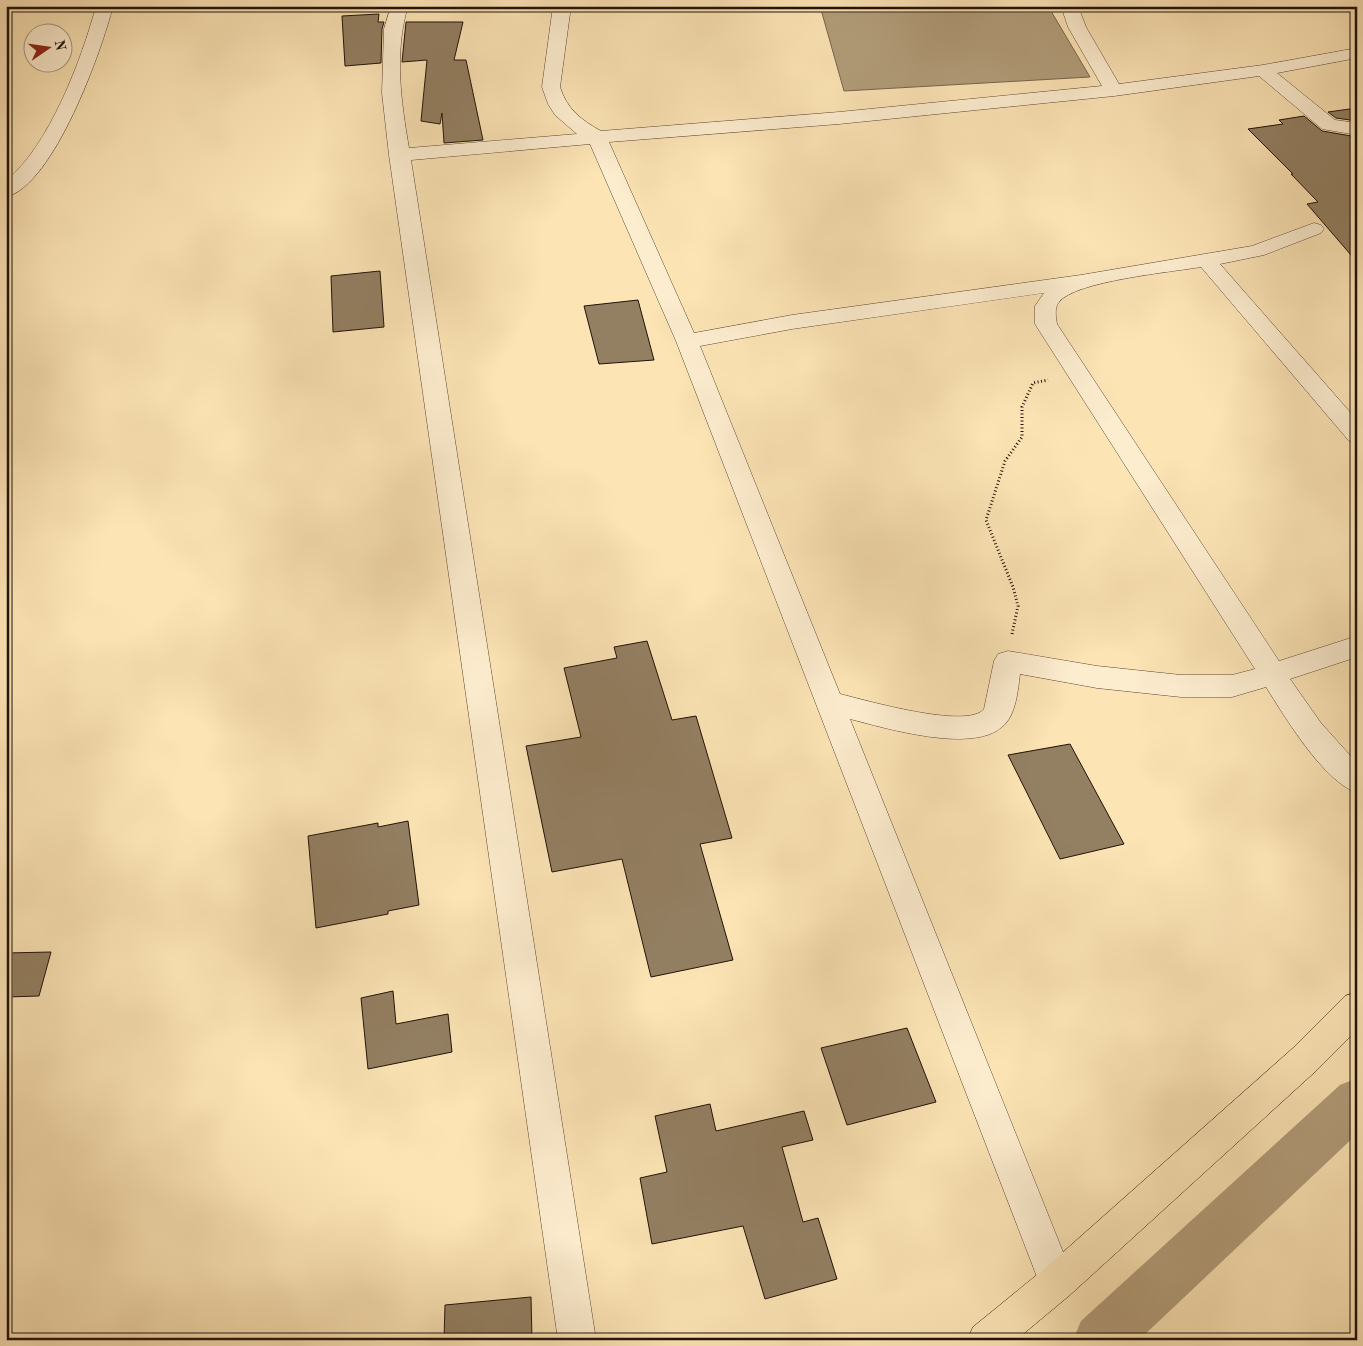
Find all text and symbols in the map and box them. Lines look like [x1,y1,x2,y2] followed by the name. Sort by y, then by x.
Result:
[22,22,72,72] north arrow
[52,39,68,52] text: N

